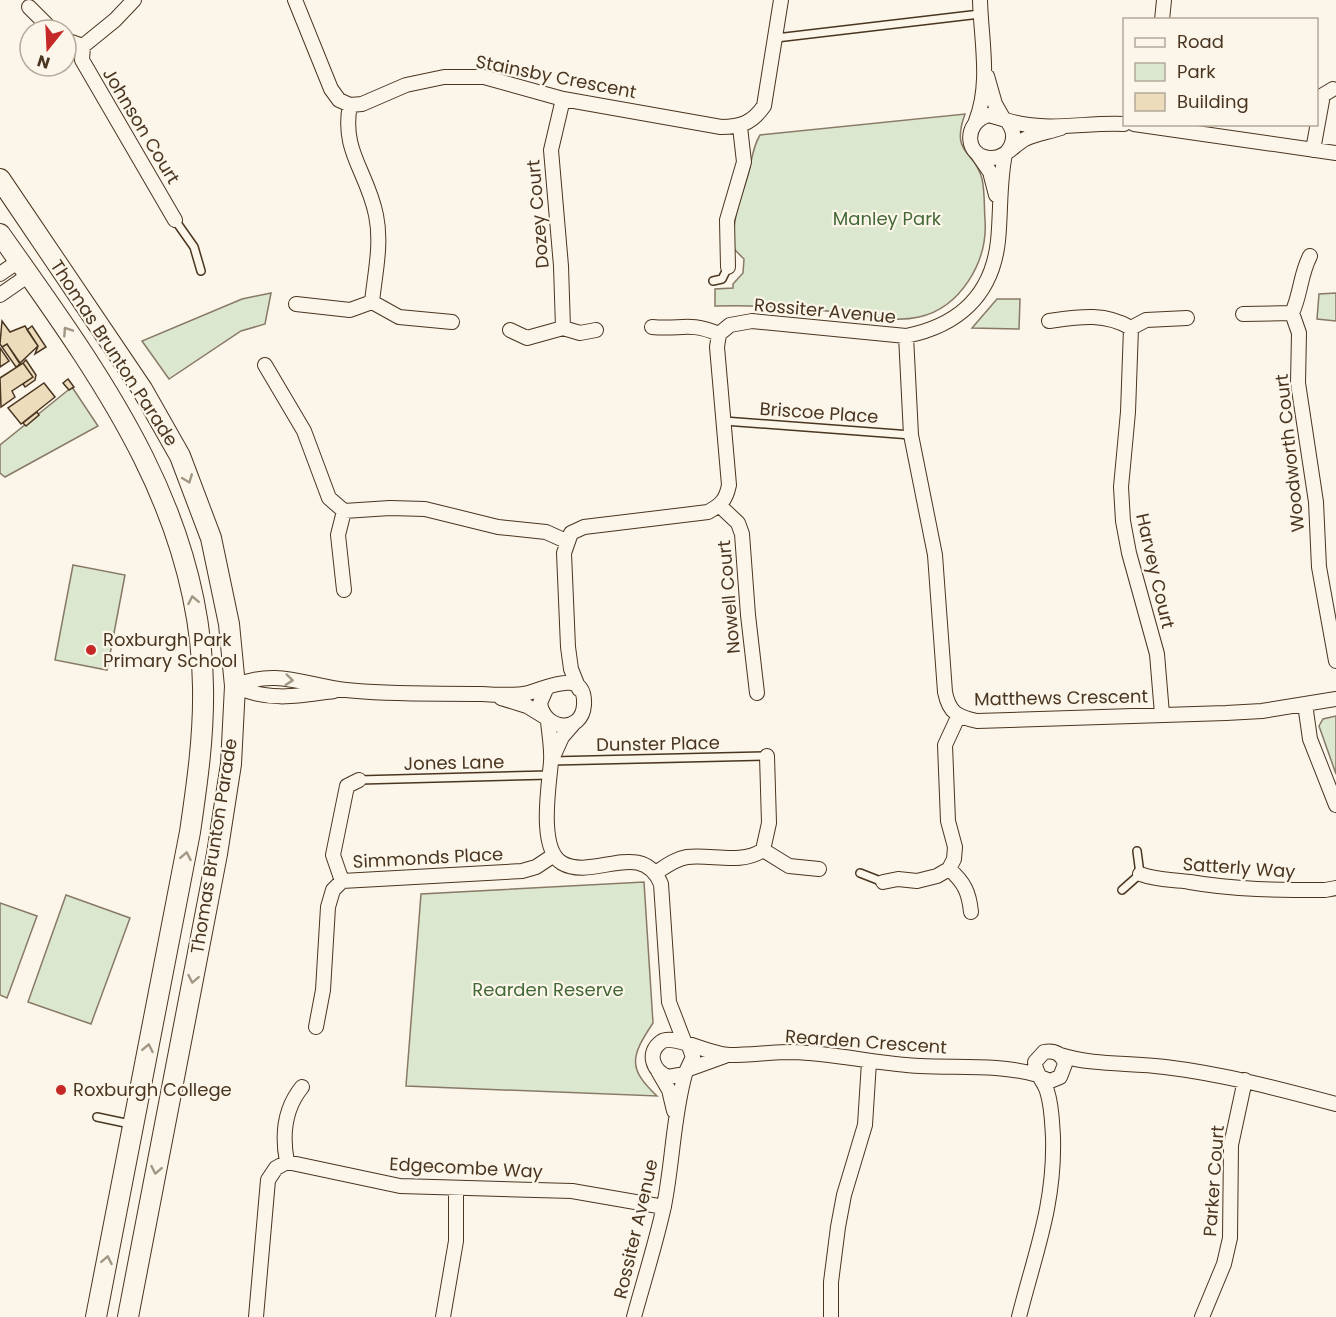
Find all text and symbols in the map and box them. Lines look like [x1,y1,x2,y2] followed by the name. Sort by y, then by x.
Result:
[18,18,78,78] north arrow
[1123,18,1318,126] legend
[1177,29,1224,54] text: Road
[34,49,53,75] text: N
[474,49,639,104] street label: Stainsby Crescent
[1177,59,1216,84] text: Park
[97,63,186,189] street label: Johnson Court
[1177,89,1249,114] text: Building
[520,159,555,269] street label: Dozey Court
[833,206,942,231] park label: Manley Park
[45,255,184,451] street label: Thomas Brunton Parade
[753,292,897,329] street label: Rossiter Avenue
[62,327,74,337] one-way arrow
[1269,373,1310,533] street label: Woodworth Court
[759,396,879,429] street label: Briscoe Place
[181,473,194,483] one-way arrow
[1130,511,1181,631] street label: Harvey Court
[711,539,746,655] street label: Nowell Court
[187,596,200,606] one-way arrow
[103,627,237,673] place label: Roxburgh Park Primary School
[84,643,98,657] marker: Roxburgh Park Primary School
[285,673,294,686] one-way arrow
[974,683,1148,712] street label: Matthews Crescent
[596,730,720,757] street label: Dunster Place
[184,736,243,955] street label: Thomas Brunton Parade
[403,749,504,776] street label: Jones Lane
[352,841,504,874] street label: Simmonds Place
[179,851,192,861] one-way arrow
[1182,851,1296,884] street label: Satterly Way
[187,974,200,984] one-way arrow
[472,977,624,1002] park label: Rearden Reserve
[784,1023,948,1060] street label: Rearden Crescent
[141,1043,154,1053] one-way arrow
[73,1077,232,1102] place label: Roxburgh College
[54,1083,68,1097] marker: Roxburgh College
[1197,1124,1230,1237] street label: Parker Court
[389,1151,543,1184] street label: Edgecombe Way
[607,1157,664,1301] street label: Rossiter Avenue
[150,1165,163,1175] one-way arrow
[100,1255,113,1265] one-way arrow

